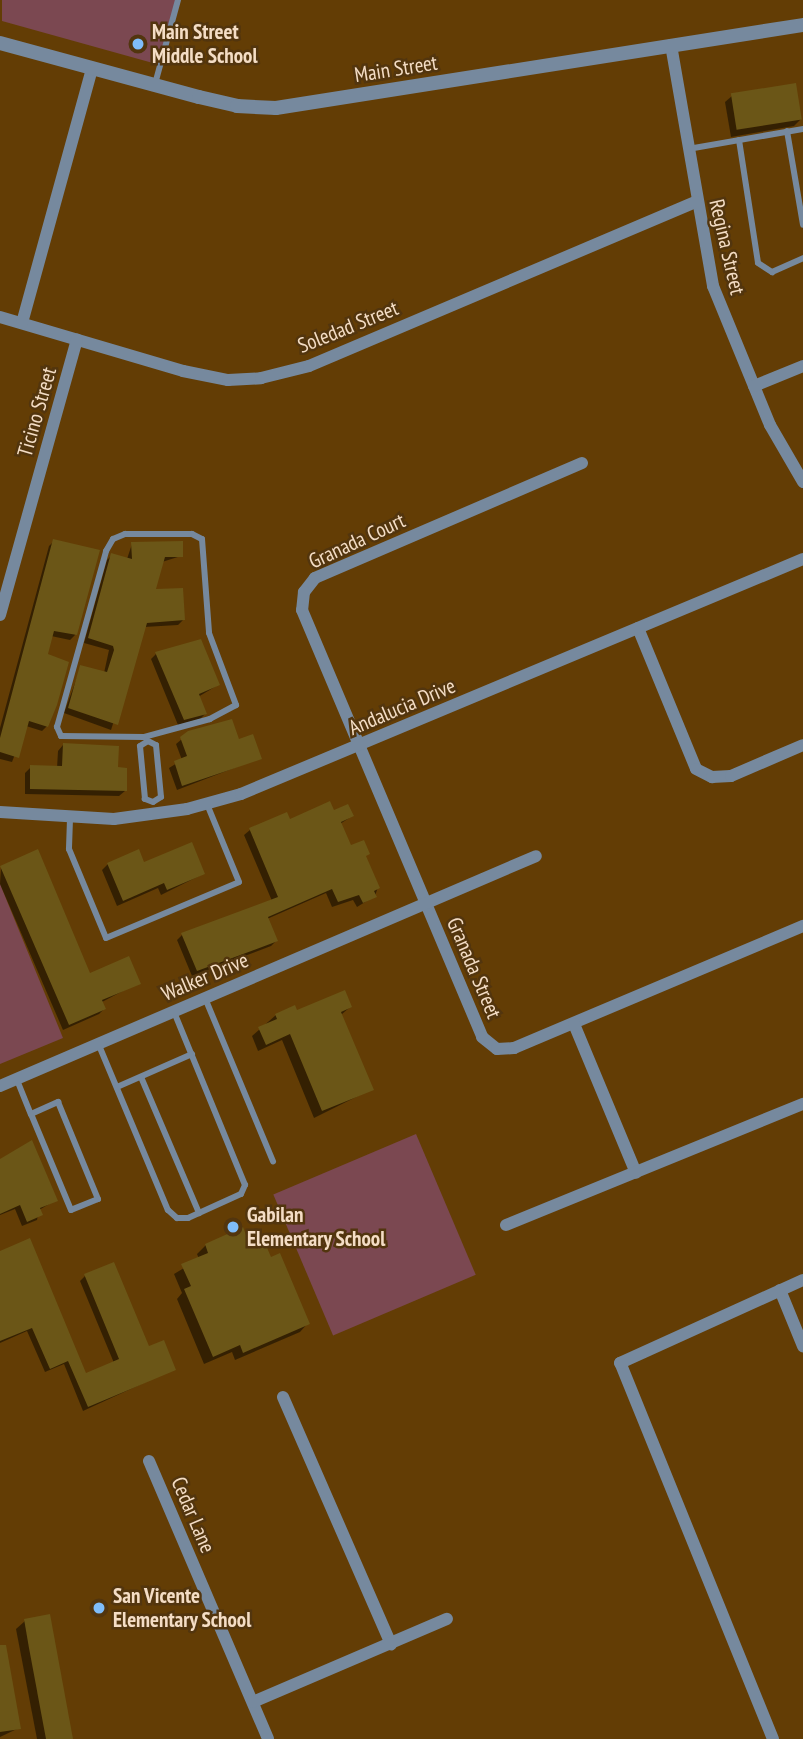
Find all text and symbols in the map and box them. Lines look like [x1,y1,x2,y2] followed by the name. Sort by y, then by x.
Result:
[152,19,258,69] place label: Main Street Middle School
[130,36,146,52] marker: Main Street Middle School
[353,50,439,88] street label: Main Street
[704,197,750,297] street label: Regina Street
[294,295,402,359] street label: Soledad Street
[12,364,62,460] street label: Ticino Street
[305,508,409,574] street label: Granada Court
[345,673,459,741] street label: Andalucia Drive
[441,914,507,1022] street label: Granada Street
[158,947,252,1007] street label: Walker Drive
[247,1202,386,1252] place label: Gabilan Elementary School
[225,1219,241,1235] marker: Gabilan Elementary School
[166,1473,220,1557] street label: Cedar Lane
[113,1583,252,1633] place label: San Vicente Elementary School
[91,1600,107,1616] marker: San Vicente Elementary School

